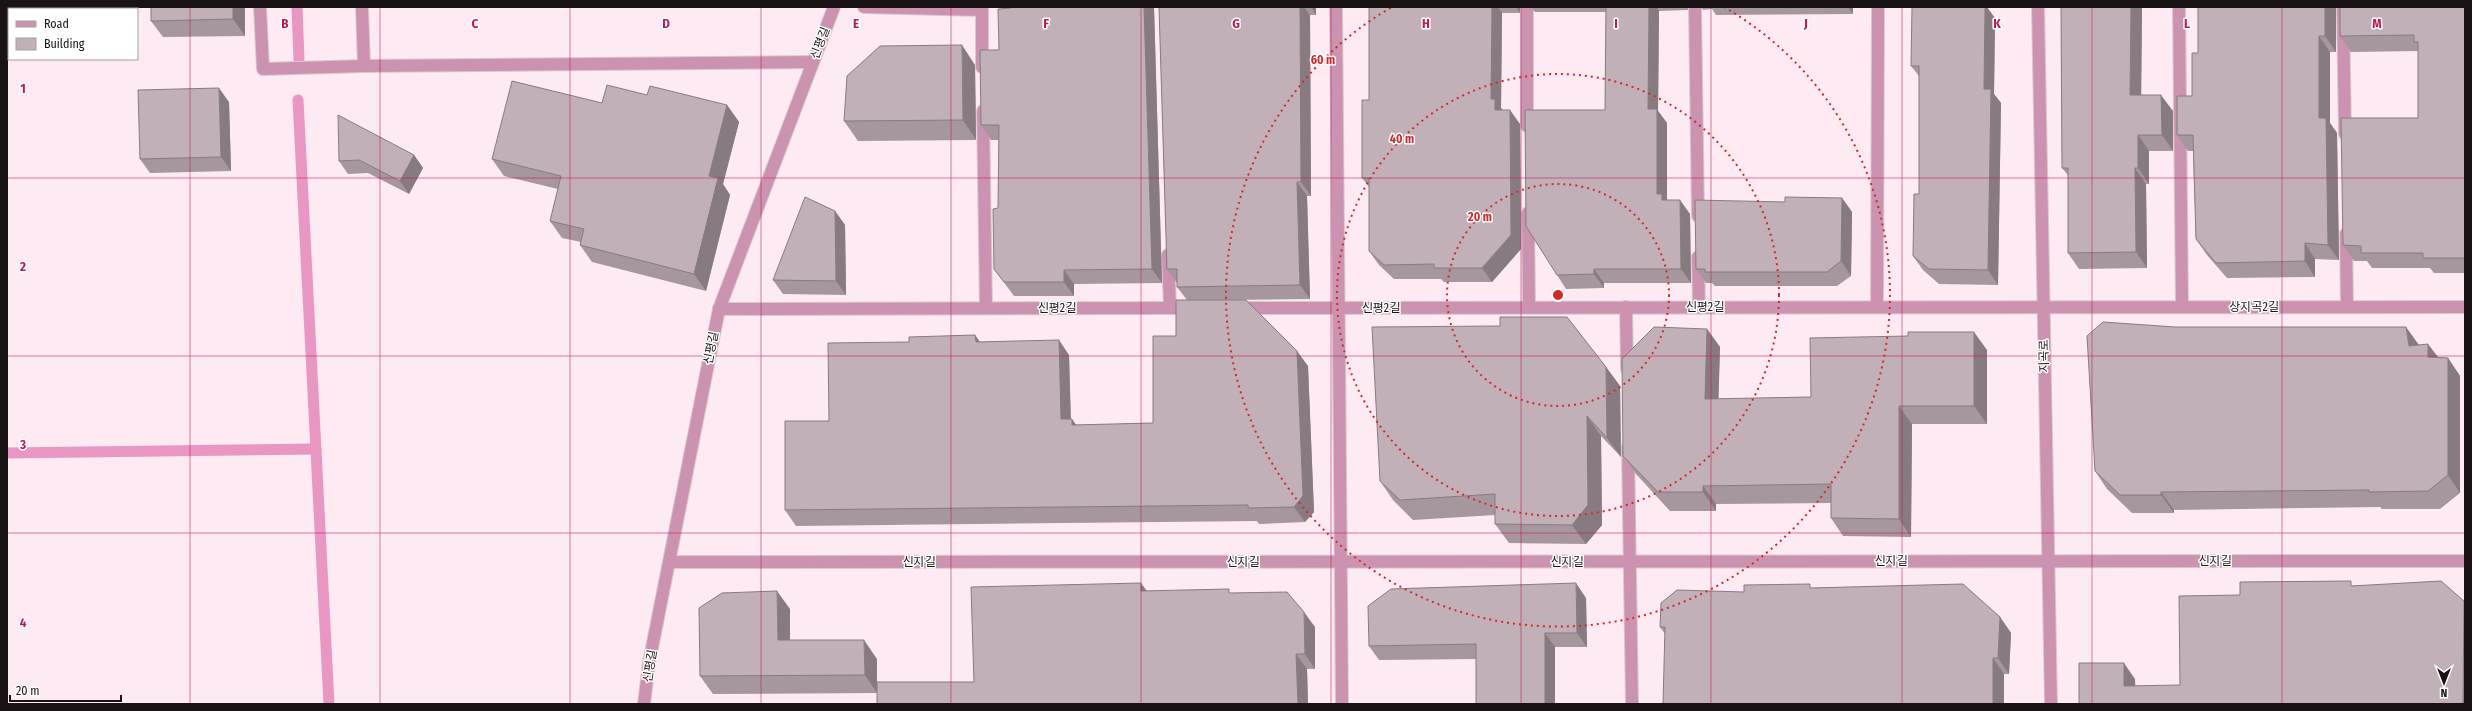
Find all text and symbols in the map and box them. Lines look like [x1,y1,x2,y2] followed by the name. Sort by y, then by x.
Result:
[8,8,138,60] legend
[281,16,289,31] text: B
[472,16,479,31] text: C
[662,16,670,31] text: D
[853,16,859,31] text: E
[1043,16,1049,31] text: F
[1232,16,1240,31] text: G
[1422,16,1430,31] text: H
[1614,16,1618,31] text: I
[1803,16,1808,31] text: J
[1993,16,2001,31] text: K
[2184,16,2190,31] text: L
[2372,16,2382,31] text: M
[44,17,69,31] text: Road
[808,25,832,61] street label: 신평길
[44,37,85,51] text: Building
[1311,53,1335,67] text: 60 m
[20,81,26,96] text: 1
[1390,132,1414,146] text: 40 m
[1467,210,1492,224] text: 20 m
[19,259,26,274] text: 2
[1551,288,1565,302] centre of rings
[1686,300,1724,314] street label: 신평2길
[2229,300,2279,314] street label: 상지곡2길
[1038,301,1076,315] street label: 신평2길
[1362,301,1400,315] street label: 신평2길
[701,330,721,366] street label: 신평길
[2037,339,2051,373] street label: 지곡로
[19,437,26,452] text: 3
[1874,554,1908,568] street label: 신지길
[2198,554,2232,568] street label: 신지길
[902,555,936,569] street label: 신지길
[1226,555,1260,569] street label: 신지길
[1550,555,1584,569] street label: 신지길
[20,615,27,630] text: 4
[640,649,660,683] street label: 신평길
[2424,663,2464,703] north arrow
[10,677,121,703] scale bar
[16,684,40,698] text: 20 m
[2441,686,2447,699] text: N

